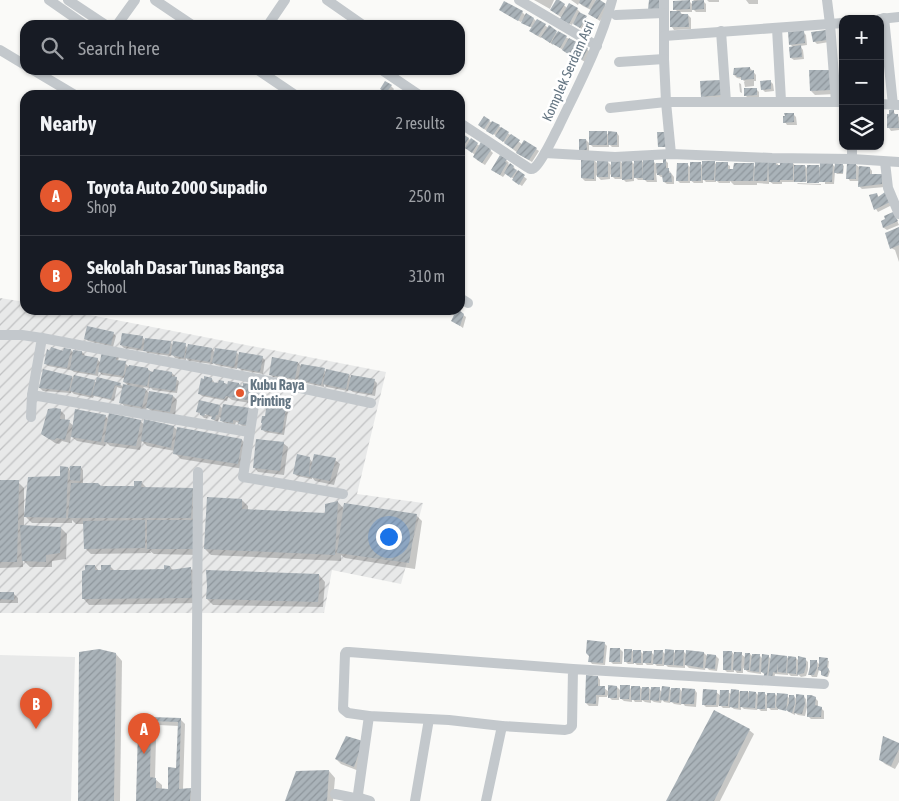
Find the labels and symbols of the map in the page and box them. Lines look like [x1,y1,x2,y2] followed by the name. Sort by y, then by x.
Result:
[539,18,597,124] street label: Komplek Serdam Asri
[250,377,305,409] place label: Kubu Raya Printing
[234,387,246,399] marker: Kubu Raya Printing
[376,524,402,550] your location
[20,688,52,729] pin: B
[128,713,160,754] pin: A

